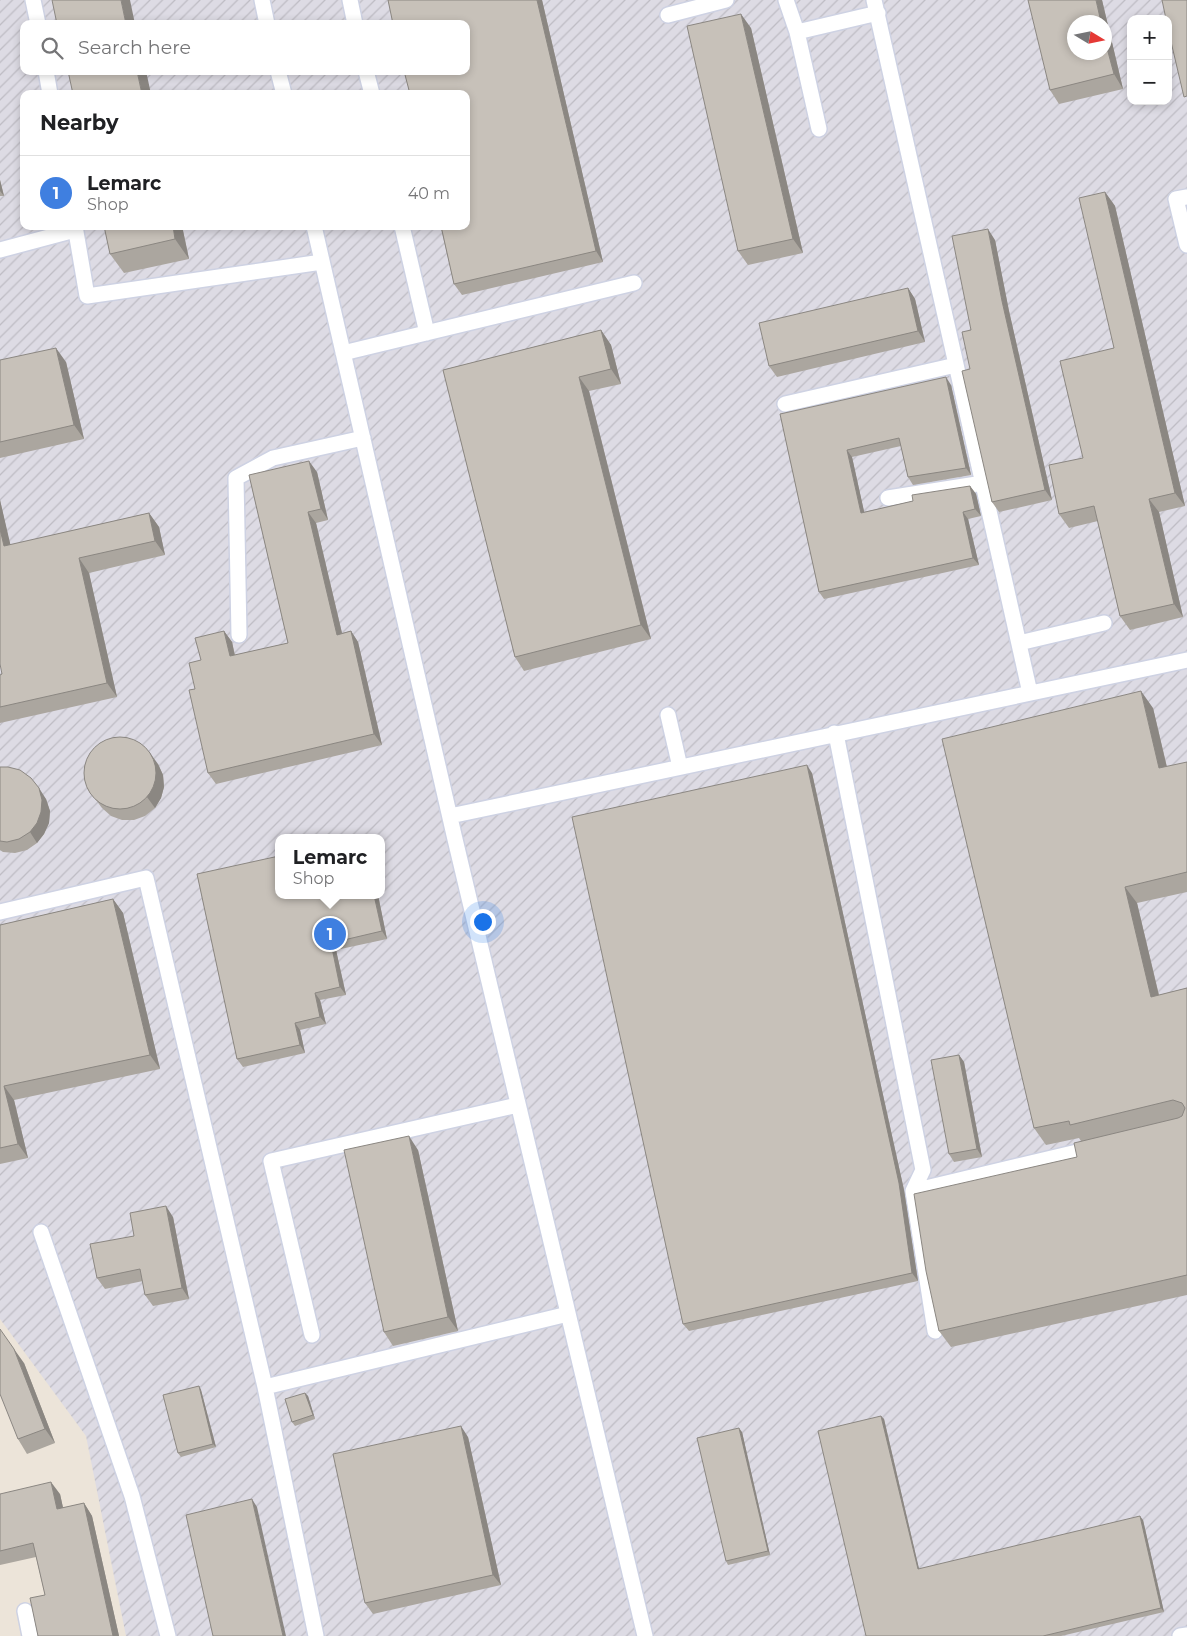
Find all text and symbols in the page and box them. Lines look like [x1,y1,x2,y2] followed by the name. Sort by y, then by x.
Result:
[1067,15,1112,60] north arrow
[1127,15,1172,105] map controls
[1127,15,1172,60] button: +
[20,20,470,75] search box
[38,34,66,62] icon: search
[78,36,191,59] text: Search here
[1127,60,1172,105] button: −
[40,110,119,135] text: Nearby
[87,172,161,195] text: Lemarc
[53,184,59,203] text: 1
[408,184,450,203] text: 40 m
[87,195,129,214] text: Shop
[275,834,385,899] popup
[293,846,367,869] text: Lemarc
[293,869,334,888] text: Shop
[470,909,496,935] your location
[314,915,346,953] pin: 1

